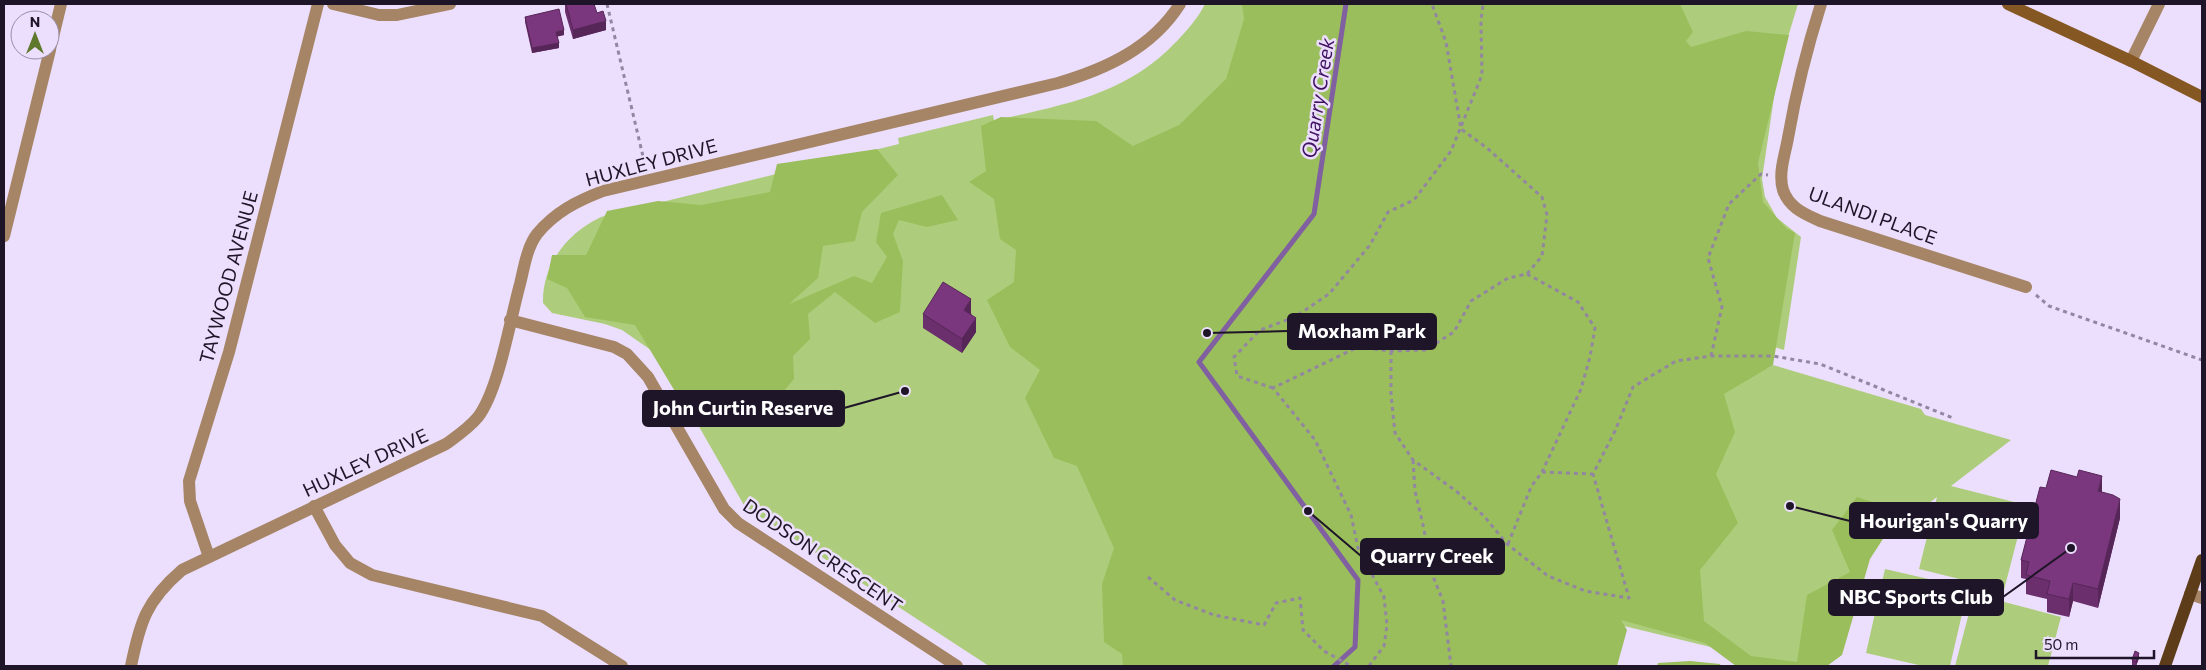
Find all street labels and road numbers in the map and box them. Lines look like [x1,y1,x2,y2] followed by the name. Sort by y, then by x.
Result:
[583,133,719,191] street label: HUXLEY DRIVE
[1806,181,1940,249] street label: ULANDI PLACE
[194,188,262,366] street label: TAYWOOD AVENUE
[299,423,431,501] street label: HUXLEY DRIVE
[739,493,907,617] street label: DODSON CRESCENT

